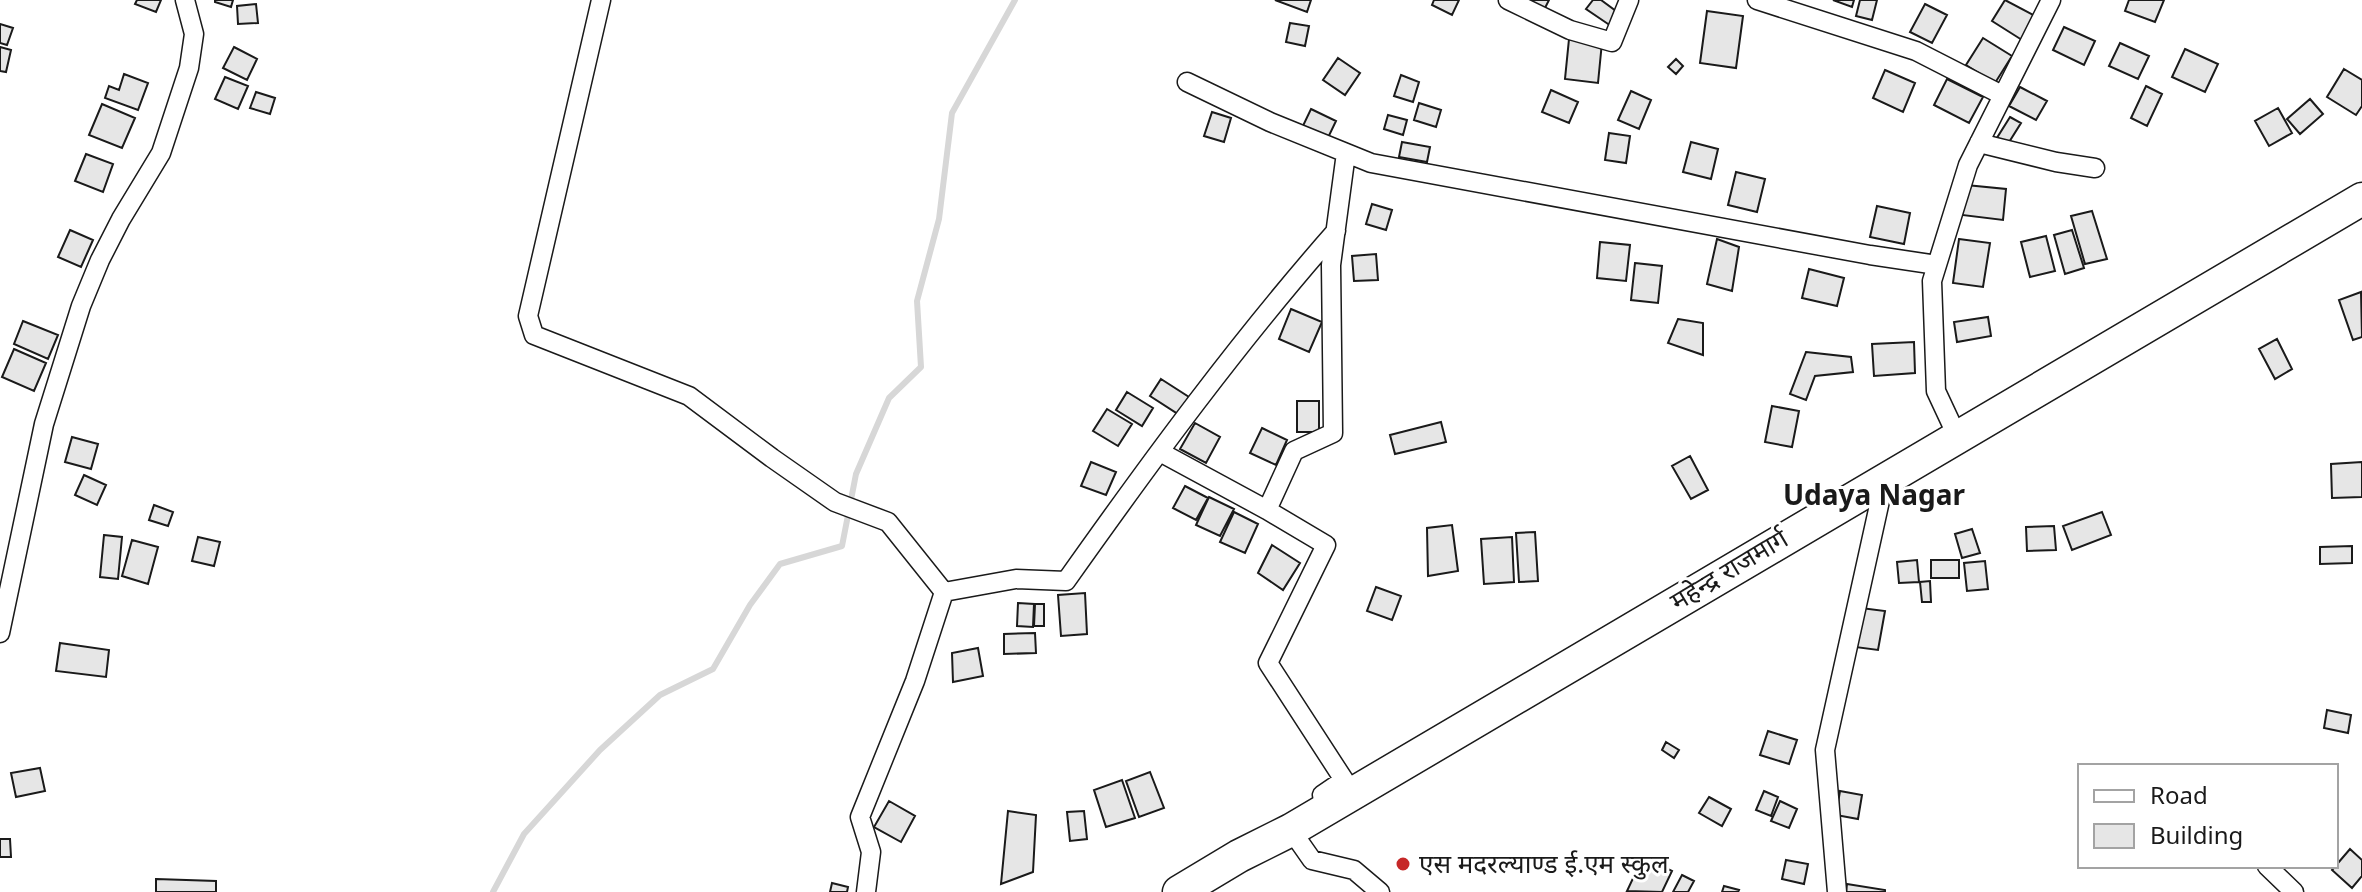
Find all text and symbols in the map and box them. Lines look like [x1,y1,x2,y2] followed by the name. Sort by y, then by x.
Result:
[1783,475,1966,513] district label: Udaya Nagar
[1663,519,1795,618] street label: महेन्द्र राजमार्ग
[2078,764,2338,868] legend
[2150,778,2208,811] text: Road
[2150,818,2243,851] text: Building
[1419,845,1669,881] place label: एस मदरल्याण्ड ई.एम स्कुल
[1394,855,1412,873] marker: एस मदरल्याण्ड ई.एम स्कुल

